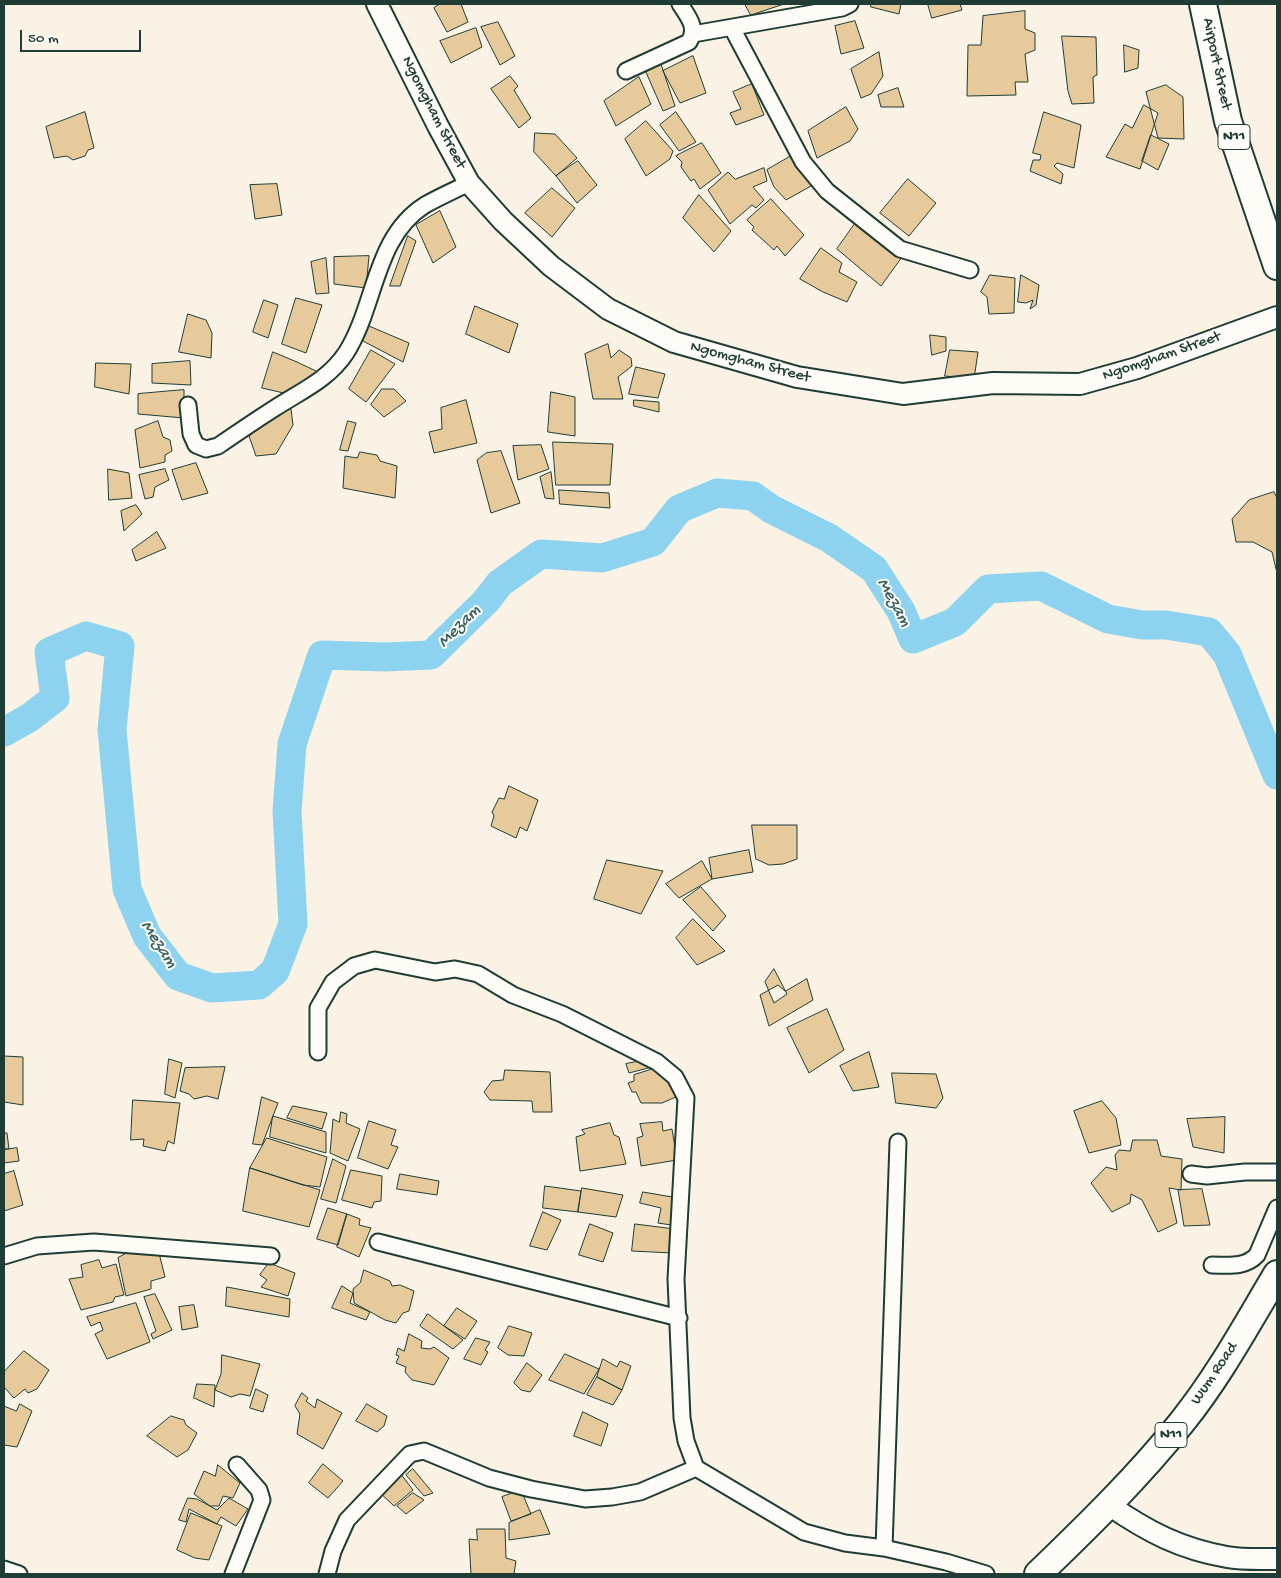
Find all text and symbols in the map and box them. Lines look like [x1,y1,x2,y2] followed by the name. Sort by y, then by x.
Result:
[1197,16,1235,112] street label: Airport Street
[22,20,144,52] scale bar
[28,30,59,48] text: 50 m
[396,54,470,172] street label: Ngomgham Street
[1218,124,1250,150] road number: N11
[1100,328,1224,386] street label: Ngomgham Street
[688,338,812,388] street label: Ngomgham Street
[871,575,915,631] water label: Mezam
[434,601,486,653] water label: Mezam
[135,917,181,973] water label: Mezam
[1187,1339,1243,1409] street label: Wum Road
[1155,1422,1187,1448] road number: N11

